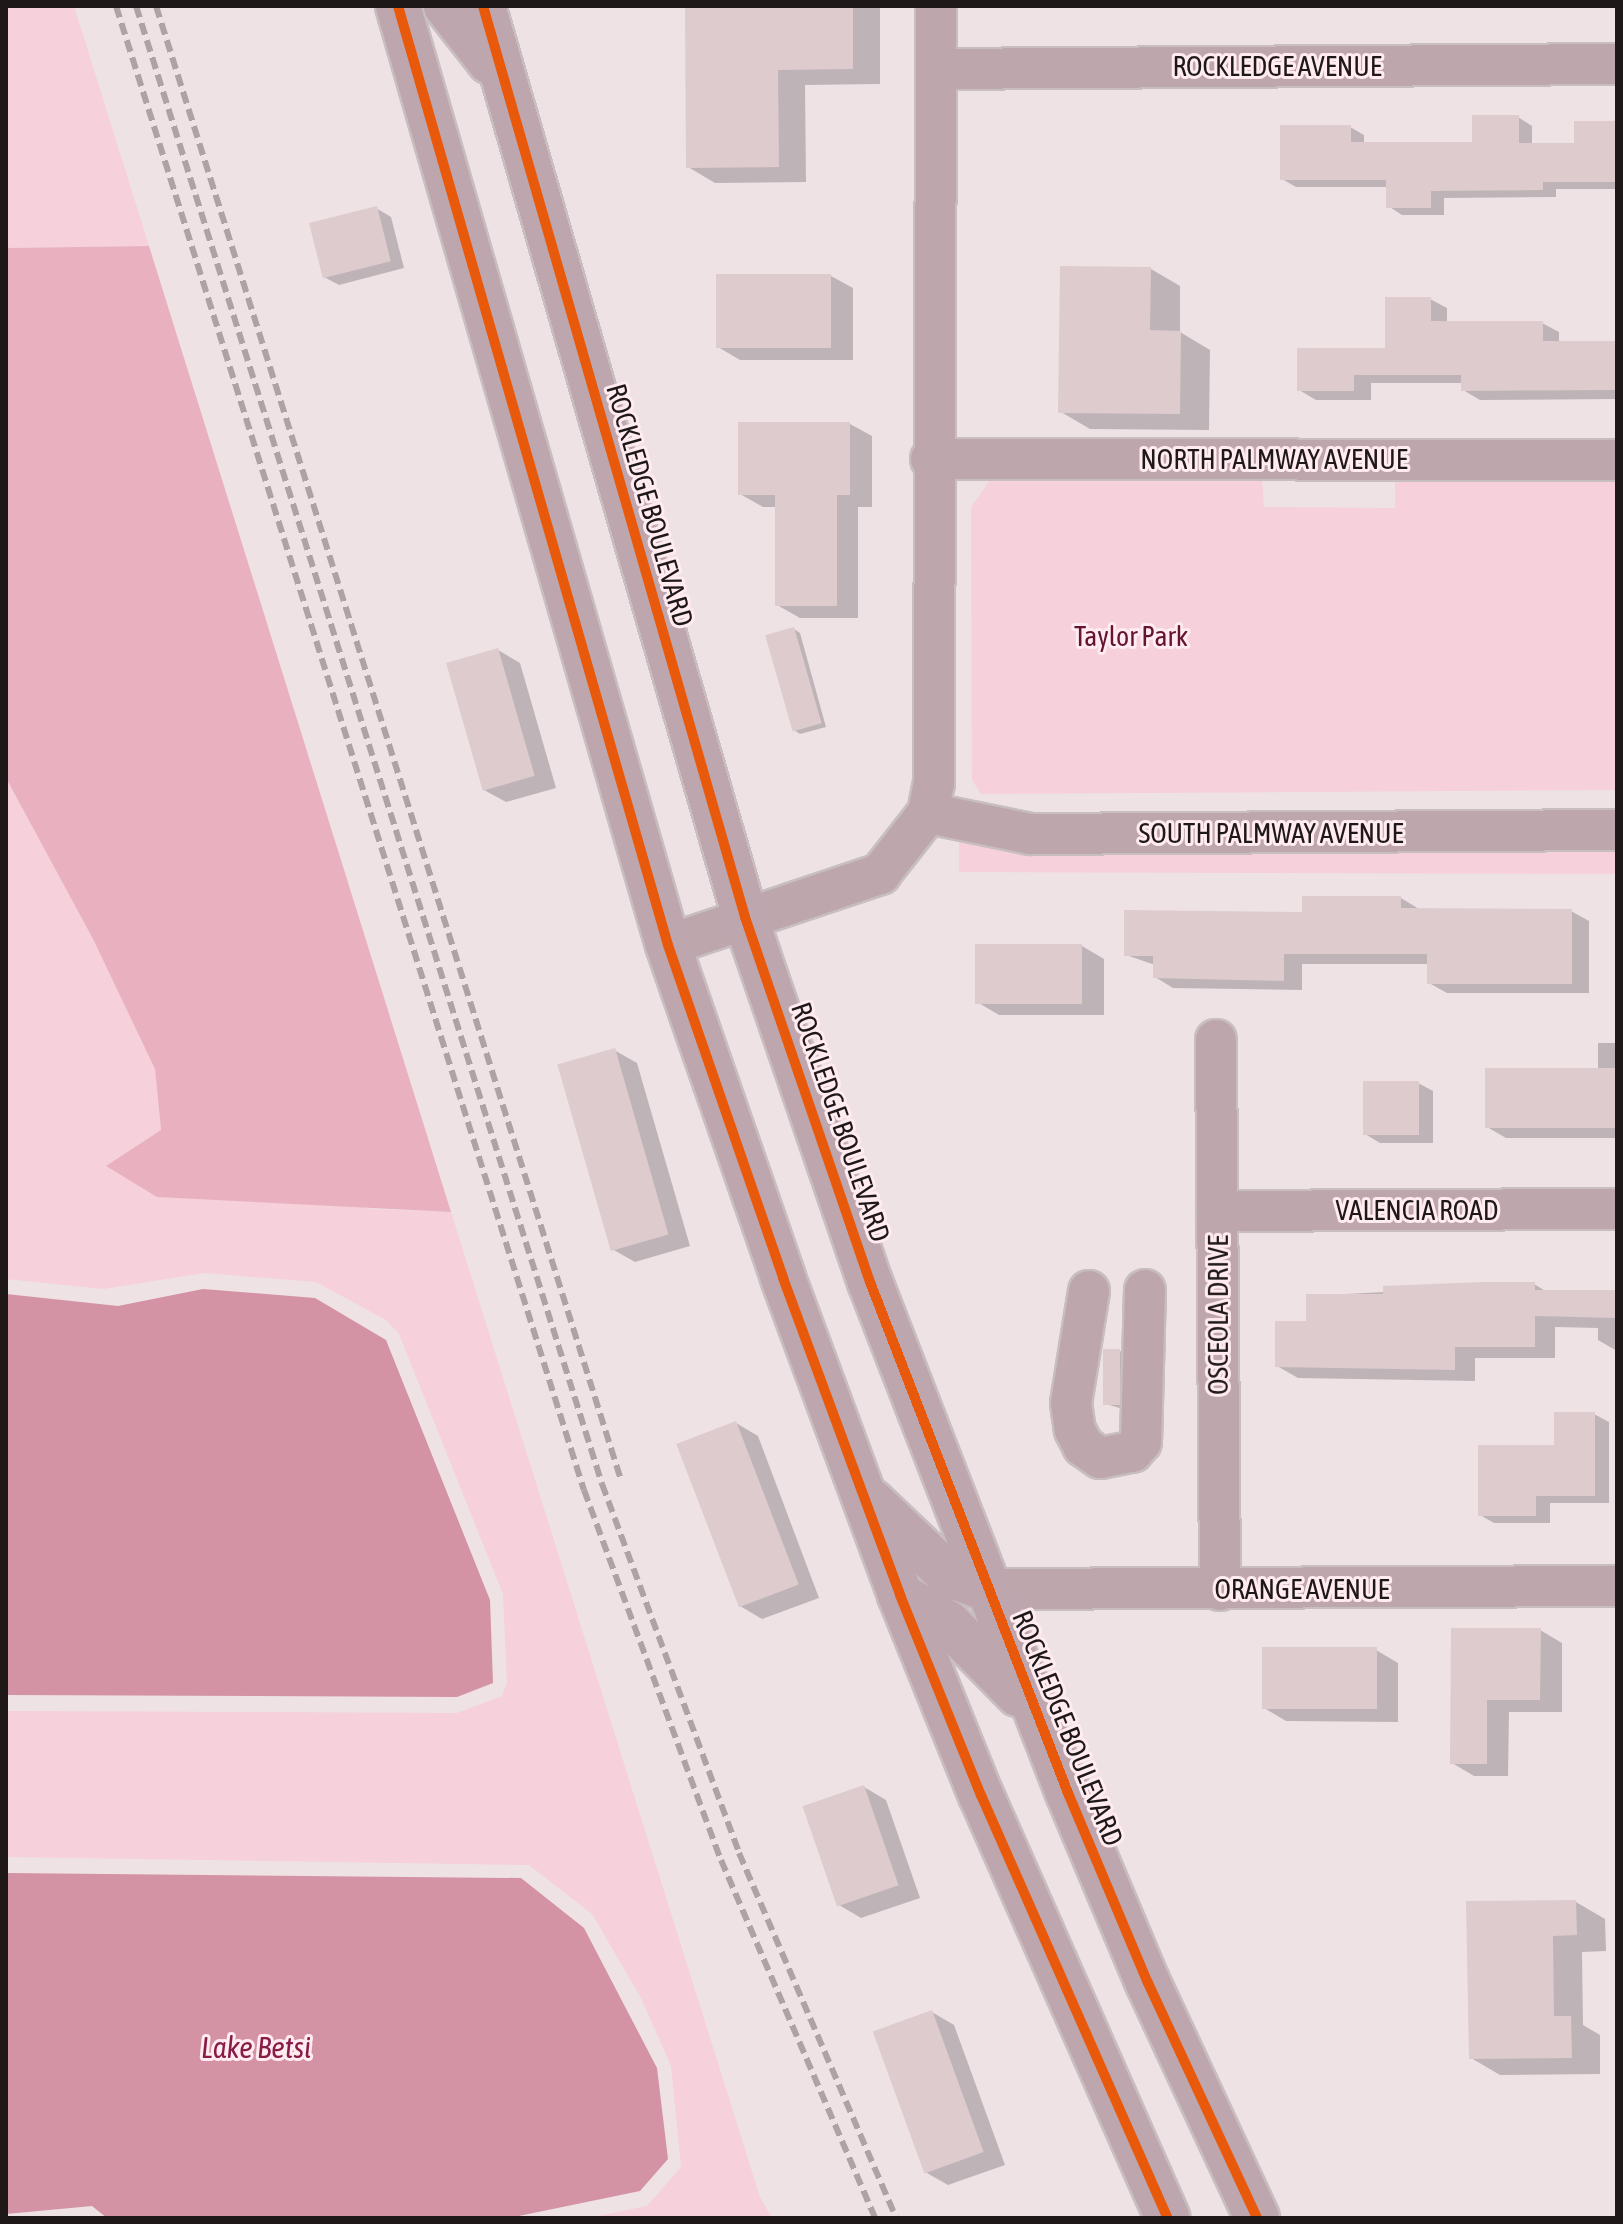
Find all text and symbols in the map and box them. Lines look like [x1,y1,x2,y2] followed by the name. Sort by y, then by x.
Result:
[1172,49,1382,83] street label: ROCKLEDGE AVENUE
[599,380,701,630] street label: ROCKLEDGE BOULEVARD
[1140,442,1408,476] street label: NORTH PALMWAY AVENUE
[1074,619,1188,653] park label: Taylor Park
[1138,816,1404,850] street label: SOUTH PALMWAY AVENUE
[784,998,898,1246] street label: ROCKLEDGE BOULEVARD
[1336,1193,1498,1227] street label: VALENCIA ROAD
[1201,1235,1235,1395] street label: OSCEOLA DRIVE
[1215,1572,1389,1606] street label: ORANGE AVENUE
[1005,1605,1131,1851] street label: ROCKLEDGE BOULEVARD
[201,2029,311,2065] water label: Lake Betsi

